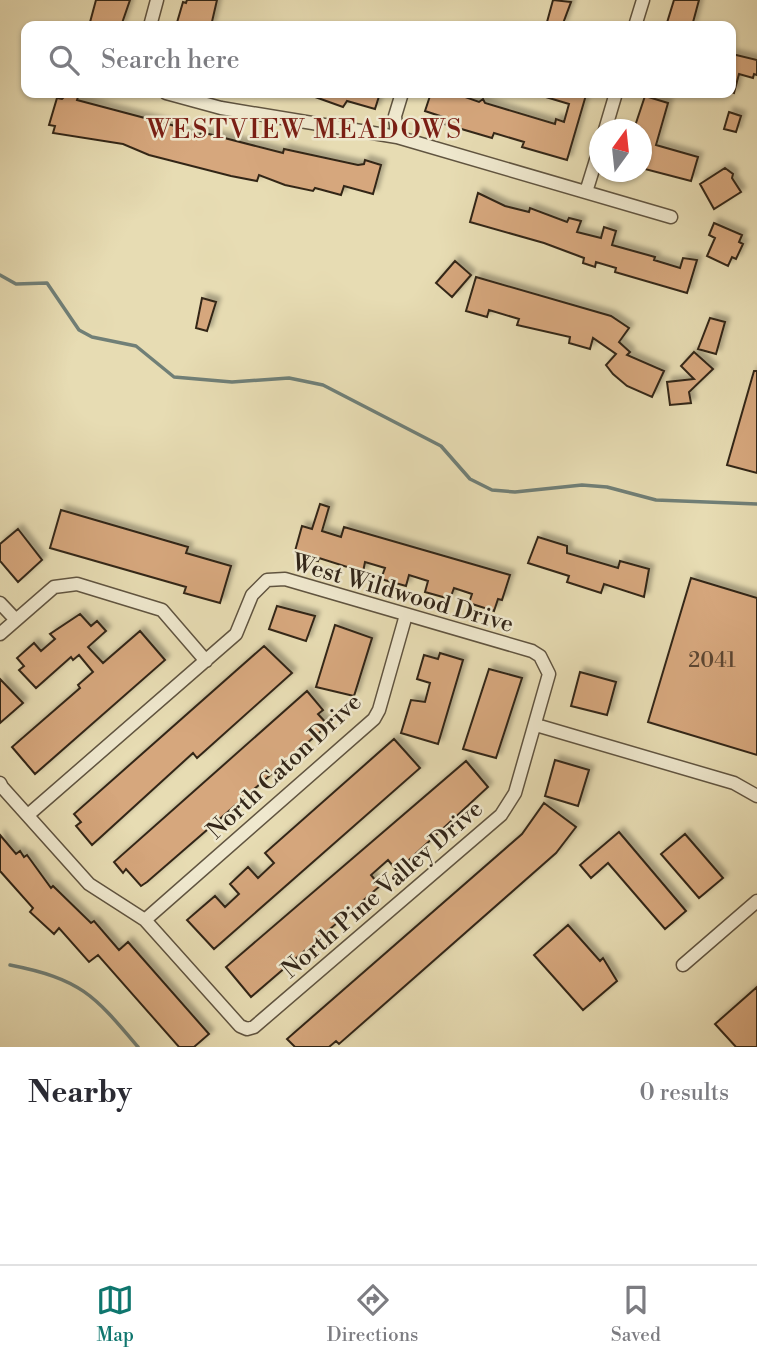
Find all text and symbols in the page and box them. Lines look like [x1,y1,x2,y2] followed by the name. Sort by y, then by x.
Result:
[21,21,736,98] search box
[45,41,83,79] icon: search
[101,44,240,76] text: Search here
[146,114,463,146] district label: WESTVIEW MEADOWS
[589,119,652,182] north arrow
[287,548,517,640] street label: West Wildwood Drive
[688,648,736,674] house number: 2041
[201,687,368,846] street label: North Caton Drive
[276,794,489,985] street label: North Pine Valley Drive
[28,1074,132,1112] text: Nearby
[639,1079,729,1107] text: 0 results
[96,1281,134,1347] tab: Map
[327,1281,418,1347] tab: Directions
[611,1281,661,1347] tab: Saved

